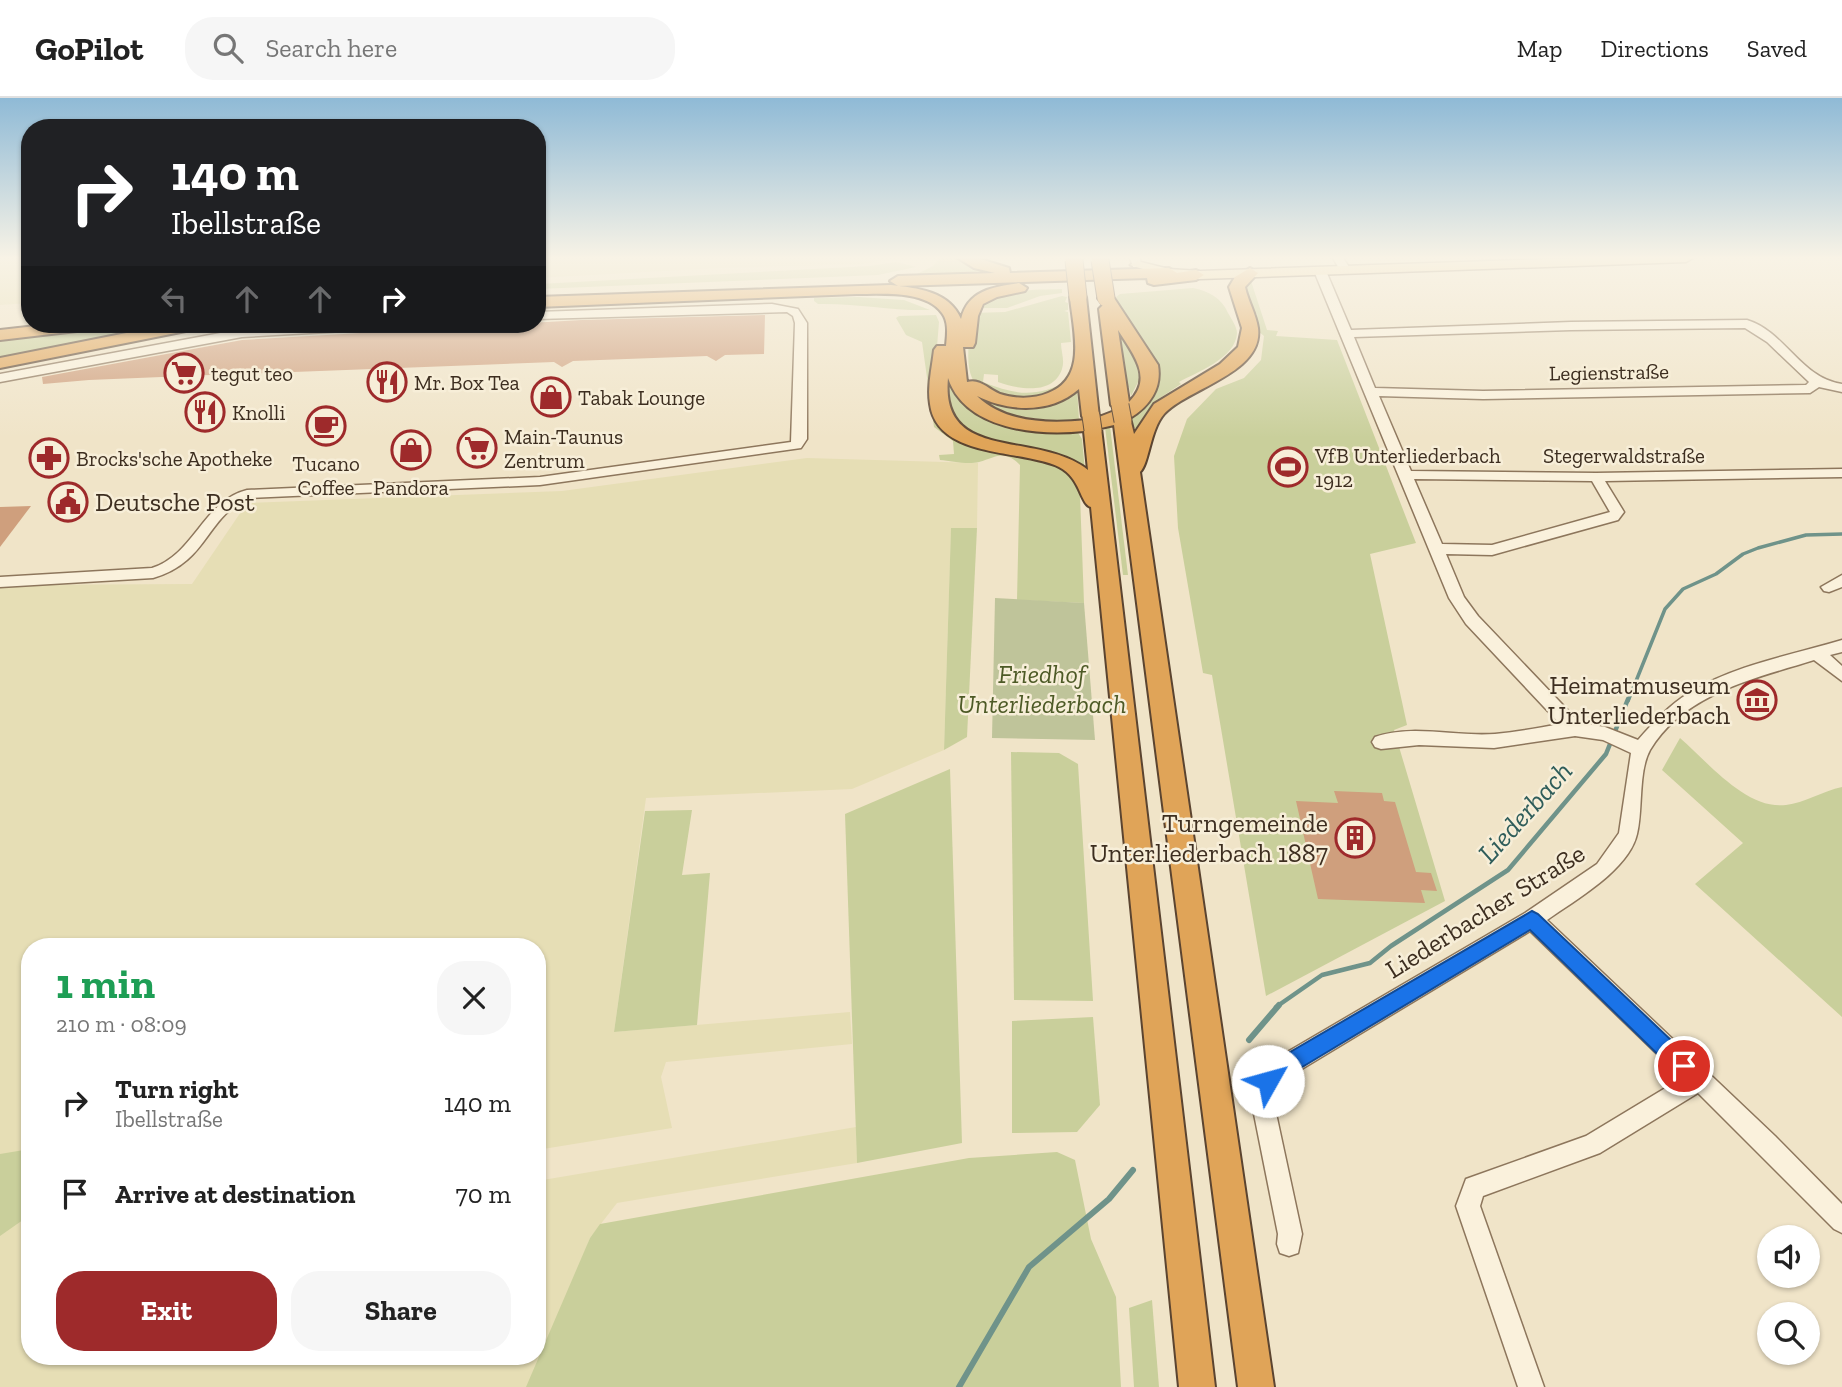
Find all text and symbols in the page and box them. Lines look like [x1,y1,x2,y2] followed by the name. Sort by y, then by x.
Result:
[185,17,675,80] search box
[35,29,143,68] text: GoPilot
[209,29,247,67] icon: search
[265,32,397,64] text: Search here
[1517,34,1563,63] text: Map
[1601,34,1709,63] text: Directions
[1747,34,1807,63] text: Saved
[171,144,299,203] text: 140 m
[56,147,147,238] icon: right
[171,204,321,242] text: Ibellstraße
[155,280,193,318] icon: left
[228,280,266,318] icon: ahead
[301,280,339,318] icon: ahead
[374,280,412,318] icon: right
[163,352,205,394] supermarket icon: tegut teo
[1549,358,1669,386] street label: Legienstraße
[211,361,293,386] place label: tegut teo
[366,361,408,403] restaurant icon: Mr. Box Tea
[414,370,520,395] place label: Mr. Box Tea
[530,376,572,418] shop icon: Tabak Lounge
[578,385,705,410] place label: Tabak Lounge
[184,391,226,433] restaurant icon: Knolli
[232,400,285,425] place label: Knolli
[305,405,347,447] cafe icon: Tucano Coffee
[504,424,623,473] place label: Main-Taunus Zentrum
[456,427,498,469] supermarket icon: Main-Taunus Zentrum
[390,429,432,471] shop icon: Pandora
[28,437,70,479] pharmacy icon: Brocks'sche Apotheke
[1314,443,1501,492] place label: VfB Unterliederbach 1912
[1543,443,1705,468] street label: Stegerwaldstraße
[76,446,273,471] place label: Brocks'sche Apotheke
[1267,446,1309,488] sports icon: VfB Unterliederbach 1912
[292,451,360,500] place label: Tucano Coffee
[373,475,449,500] place label: Pandora
[47,481,89,523] public building icon: Deutsche Post
[95,486,255,518] place label: Deutsche Post
[958,658,1126,720] park label: Friedhof Unterliederbach
[1548,669,1731,731] place label: Heimatmuseum Unterliederbach
[1736,679,1778,721] museum icon: Heimatmuseum Unterliederbach
[1471,755,1579,869] water label: Liederbach
[1090,807,1328,869] place label: Turngemeinde Unterliederbach 1887
[1334,817,1376,859] building icon: Turngemeinde Unterliederbach 1887
[1379,837,1591,985] street label: Liederbacher Straße
[56,958,155,1009] text: 1 min
[437,961,511,1035] button: close
[56,1010,187,1038] text: 210 m · 08:09
[1654,1036,1714,1096] pin
[1231,1044,1305,1118] position arrow
[1665,1047,1703,1085] icon: arrive
[115,1073,238,1105] text: Turn right
[56,1084,94,1122] icon: right
[444,1087,511,1119] text: 140 m
[115,1105,223,1133] text: Ibellstraße
[56,1175,94,1213] icon: arrive
[115,1178,355,1210] text: Arrive at destination
[455,1178,511,1210] text: 70 m
[1757,1225,1820,1365] map controls
[1757,1225,1820,1288] button: sound
[56,1271,277,1351] button: Exit
[291,1271,511,1351] button: Share
[1757,1302,1820,1365] button: search

